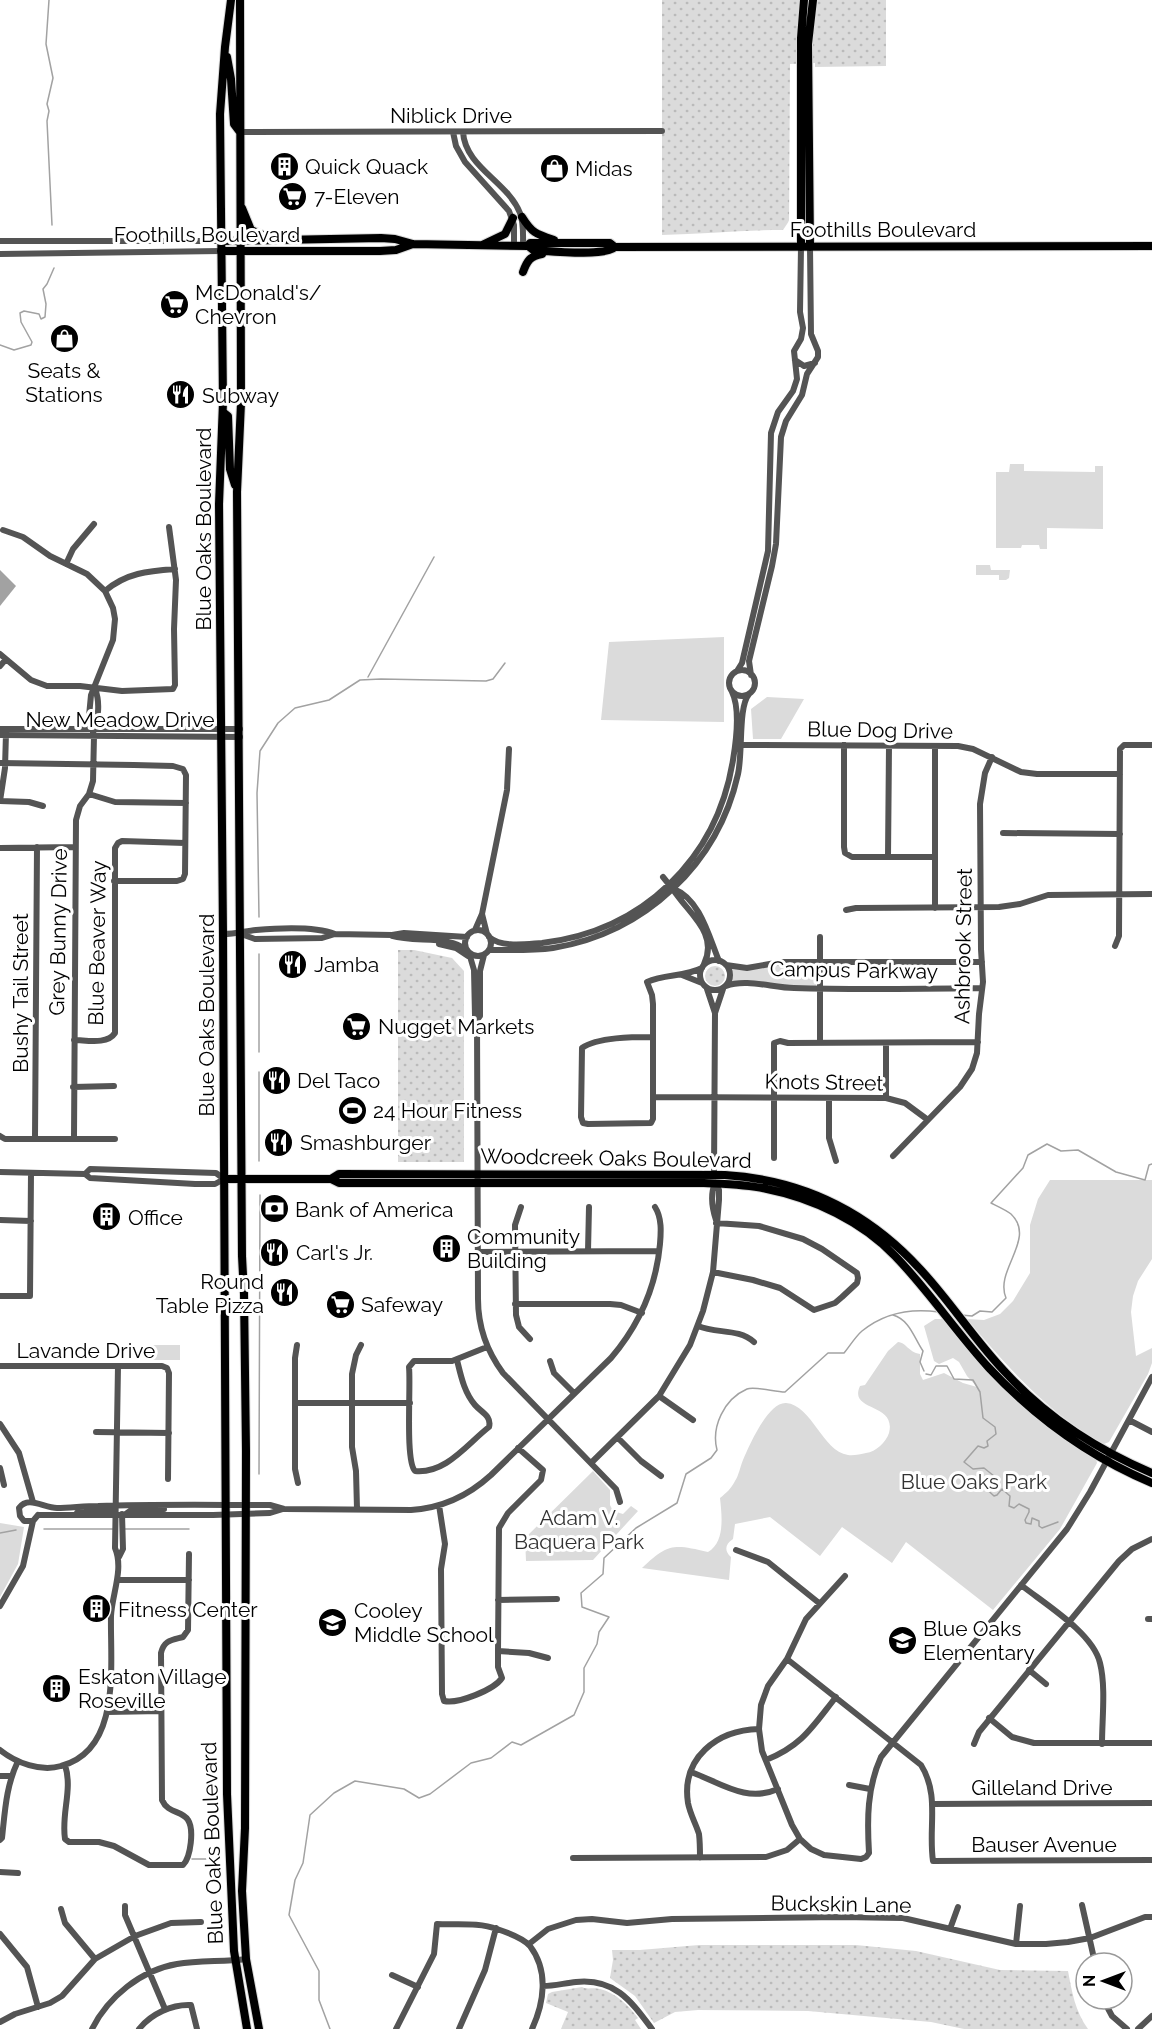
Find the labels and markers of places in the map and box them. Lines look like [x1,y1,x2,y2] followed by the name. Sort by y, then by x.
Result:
[268,150,300,182] building icon: Quick Quack
[538,152,570,184] shop icon: Midas
[305,154,428,179] place label: Quick Quack
[575,156,633,181] place label: Midas
[277,180,309,212] supermarket icon: 7-Eleven
[314,184,399,209] place label: 7-Eleven
[195,280,322,329] place label: McDonald's/ Chevron
[158,288,190,320] supermarket icon: McDonald's/ Chevron
[48,323,80,355] shop icon: Seats & Stations
[25,358,103,407] place label: Seats & Stations
[165,379,197,411] restaurant icon: Subway
[202,383,279,408] place label: Subway
[277,948,309,980] restaurant icon: Jamba
[314,952,379,977] place label: Jamba
[341,1010,373,1042] supermarket icon: Nugget Markets
[378,1014,534,1039] place label: Nugget Markets
[260,1064,292,1096] restaurant icon: Del Taco
[297,1068,380,1093] place label: Del Taco
[336,1094,368,1126] sports icon: 24 Hour Fitness
[373,1098,522,1123] place label: 24 Hour Fitness
[263,1126,295,1158] restaurant icon: Smashburger
[300,1130,432,1155] place label: Smashburger
[258,1193,290,1225] bank icon: Bank of America
[295,1197,453,1222] place label: Bank of America
[91,1201,123,1233] building icon: Office
[128,1205,183,1230] place label: Office
[467,1224,580,1273] place label: Community Building
[430,1232,462,1264] building icon: Community Building
[259,1236,291,1268] restaurant icon: Carl's Jr.
[296,1240,373,1265] place label: Carl's Jr.
[156,1269,264,1318] place label: Round Table Pizza
[269,1277,301,1309] restaurant icon: Round Table Pizza
[324,1288,356,1320] supermarket icon: Safeway
[361,1292,443,1317] place label: Safeway
[81,1593,113,1625] building icon: Fitness Center
[118,1597,258,1622] place label: Fitness Center
[354,1598,494,1647] place label: Cooley Middle School
[317,1606,349,1638] school or university icon: Cooley Middle School
[923,1616,1035,1665] place label: Blue Oaks Elementary
[886,1624,918,1656] school or university icon: Blue Oaks Elementary
[78,1664,227,1713] place label: Eskaton Village Roseville
[41,1672,73,1704] building icon: Eskaton Village Roseville

